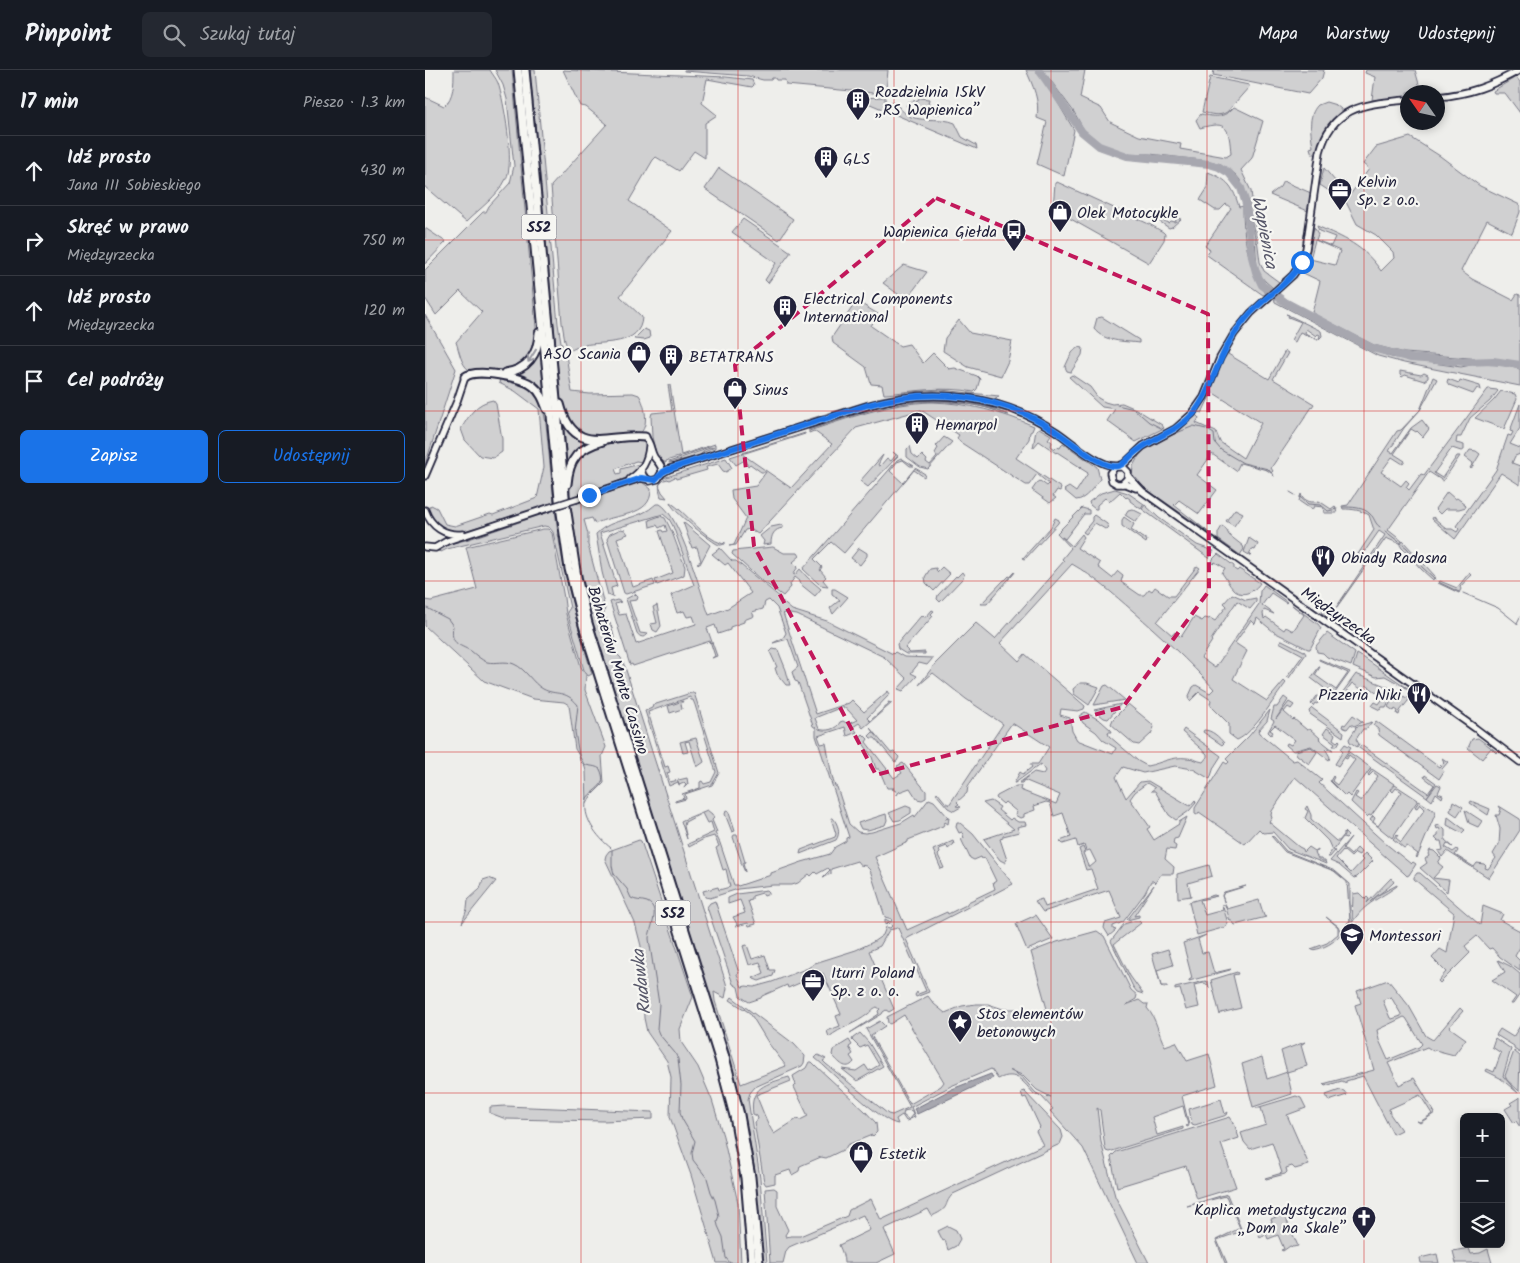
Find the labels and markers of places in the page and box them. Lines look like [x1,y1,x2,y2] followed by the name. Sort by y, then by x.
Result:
[875,80,986,123] place label: Rozdzielnia 15kV „RS Wapienica”
[845,87,871,121] building icon: Rozdzielnia 15kV „RS Wapienica”
[813,145,839,179] building icon: GLS
[843,147,871,172] place label: GLS
[1357,170,1419,213] place label: Kelvin Sp. z o.o.
[1327,177,1353,211] office icon: Kelvin Sp. z o.o.
[1047,199,1073,233] shop icon: Olek Motocykle
[1077,201,1178,226] place label: Olek Motocykle
[1001,218,1027,252] bus stop icon: Wapienica Giełda
[883,220,997,245] place label: Wapienica Giełda
[803,287,953,330] place label: Electrical Components International
[772,294,798,328] building icon: Electrical Components International
[626,340,652,374] shop icon: ASO Scania
[544,342,621,367] place label: ASO Scania
[658,343,684,377] building icon: BETATRANS
[689,345,774,370] place label: BETATRANS
[722,376,748,410] shop icon: Sinus
[753,378,789,403] place label: Sinus
[904,411,930,445] building icon: Hemarpol
[935,413,997,438] place label: Hemarpol
[1310,544,1336,578] restaurant icon: Obiady Radosna
[1341,546,1447,571] place label: Obiady Radosna
[1406,681,1432,715] restaurant icon: Pizzeria Niki
[1318,683,1402,708] place label: Pizzeria Niki
[1339,922,1365,956] school or university icon: Montessori
[1369,924,1442,949] place label: Montessori
[831,961,916,1004] place label: Iturri Poland Sp. z o. o.
[800,968,826,1002] office icon: Iturri Poland Sp. z o. o.
[977,1002,1083,1045] place label: Stos elementów betonowych
[947,1009,973,1043] place icon: Stos elementów betonowych
[848,1140,874,1174] shop icon: Estetik
[879,1142,927,1167] place label: Estetik
[1194,1198,1347,1241] place label: Kaplica metodystyczna „Dom na Skale”
[1351,1205,1377,1239] church icon: Kaplica metodystyczna „Dom na Skale”

